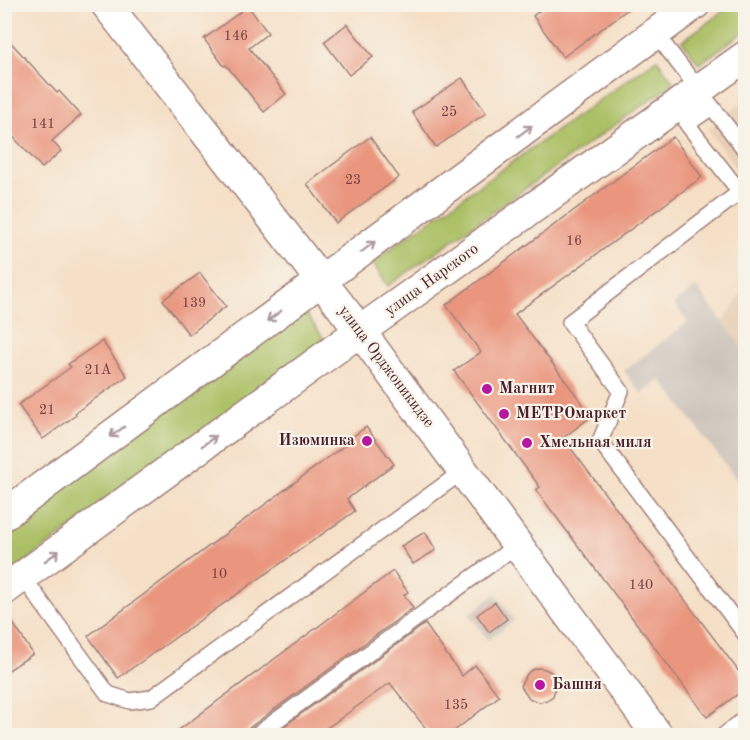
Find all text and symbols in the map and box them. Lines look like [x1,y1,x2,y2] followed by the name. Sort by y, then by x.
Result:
[224,29,248,43] house number: 146
[441,105,457,119] house number: 25
[31,117,55,131] house number: 141
[516,125,532,137] one-way arrow
[345,173,361,187] house number: 23
[566,234,582,248] house number: 16
[360,241,376,253] one-way arrow
[382,241,482,319] street label: улица Нарского
[182,296,206,310] house number: 139
[335,303,437,431] street label: улица Орджоникидзе
[266,310,282,323] one-way arrow
[85,363,112,377] house number: 21А
[499,381,555,397] place label: Магнит
[480,382,494,396] marker: Магнит
[39,403,55,417] house number: 21
[516,406,626,422] place label: МЕТРОмаркет
[497,407,511,421] marker: МЕТРОмаркет
[109,426,125,438] one-way arrow
[279,433,355,449] place label: Изюминка
[360,434,374,448] marker: Изюминка
[201,435,217,447] one-way arrow
[539,435,651,451] place label: Хмельная миля
[520,436,534,450] marker: Хмельная миля
[43,550,59,562] one-way arrow
[211,567,227,581] house number: 10
[629,578,653,592] house number: 140
[552,677,602,693] place label: Башня
[533,678,547,692] marker: Башня
[444,698,468,712] house number: 135

